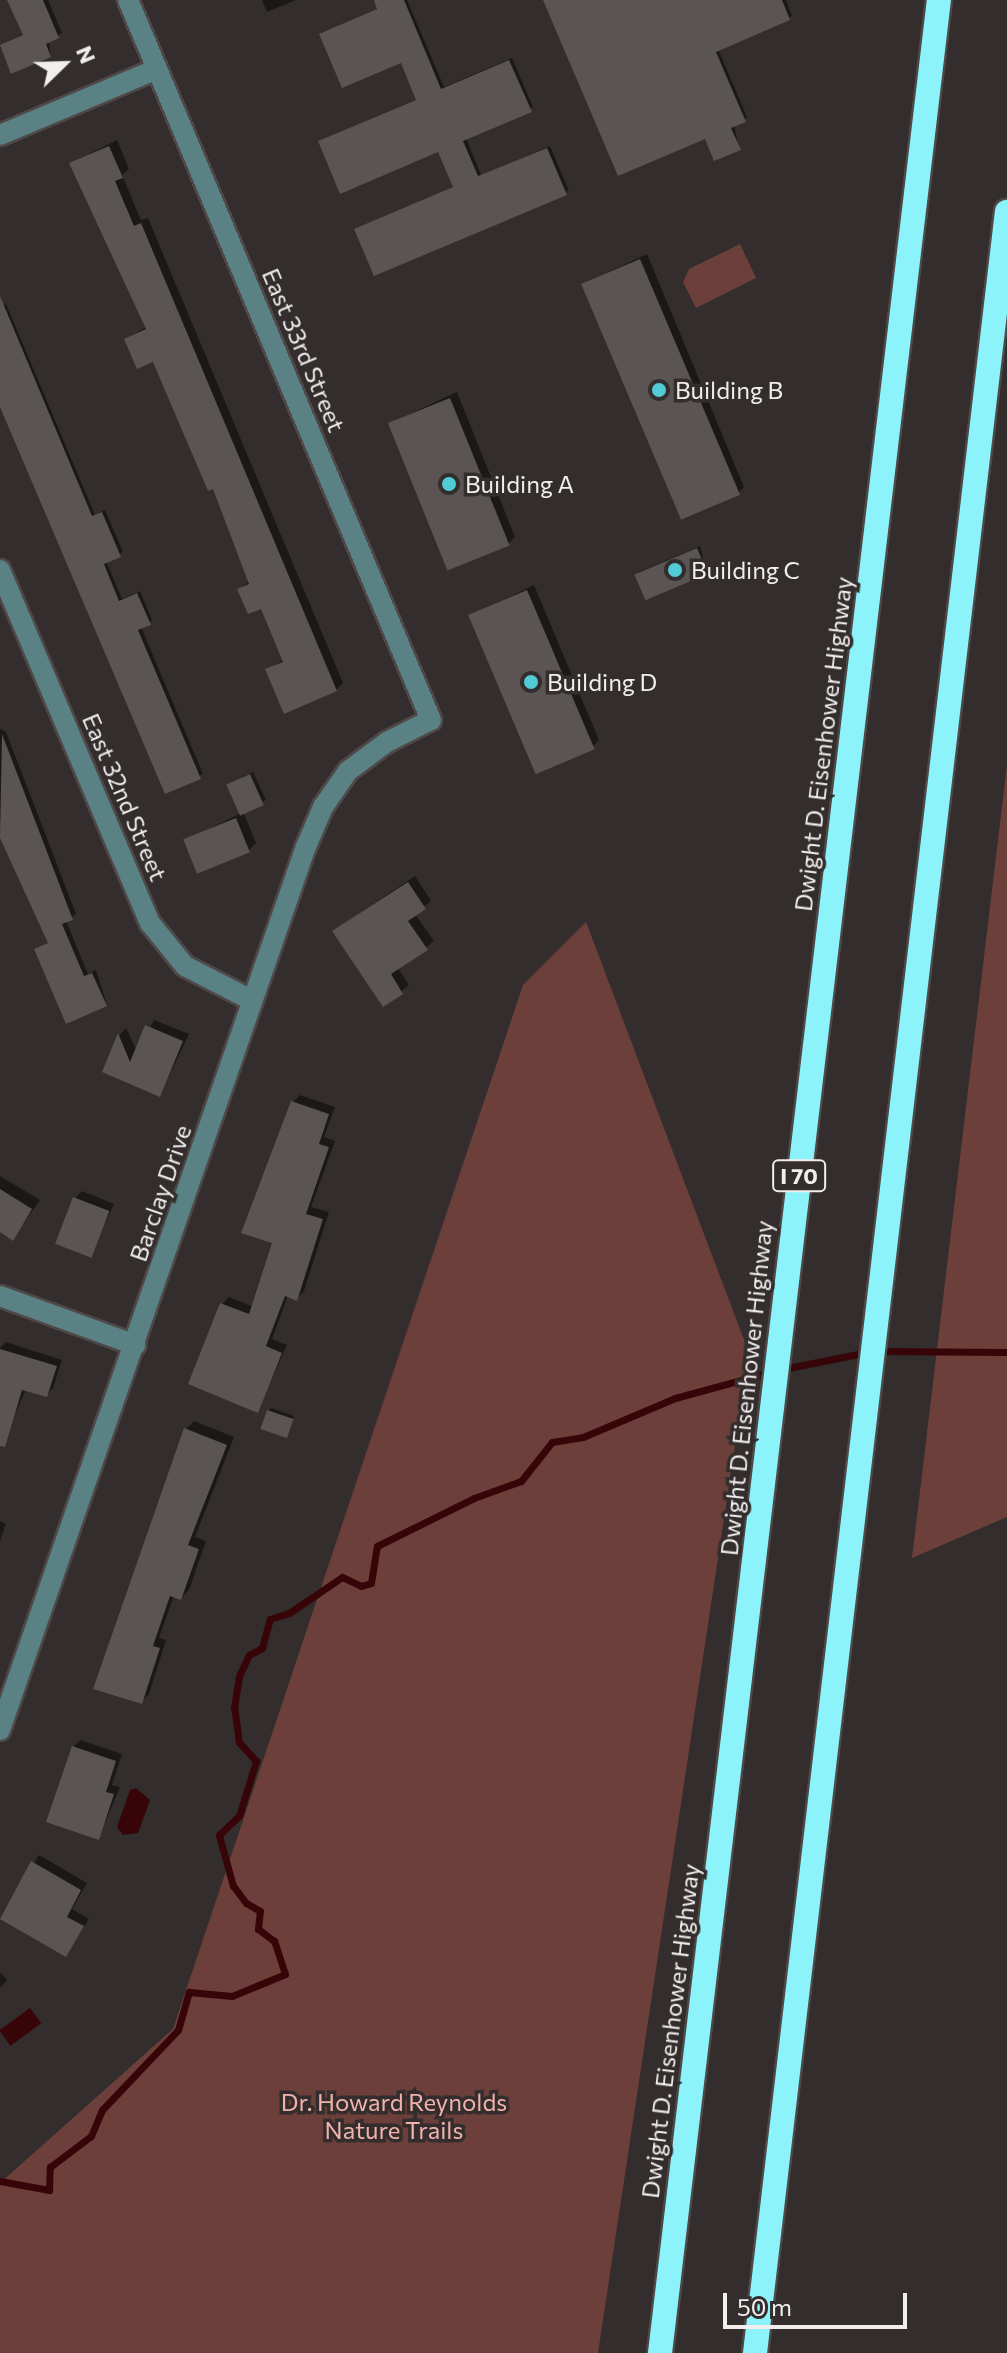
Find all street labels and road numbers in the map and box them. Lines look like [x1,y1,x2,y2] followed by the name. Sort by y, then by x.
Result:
[257,264,351,436] street label: East 33rd Street
[788,575,858,913] street label: Dwight D. Eisenhower Highway
[77,709,173,885] street label: East 32nd Street
[123,1121,197,1265] street label: Barclay Drive
[771,1158,827,1194] road number: I 70
[714,1219,778,1557] street label: Dwight D. Eisenhower Highway
[635,1862,705,2200] street label: Dwight D. Eisenhower Highway

